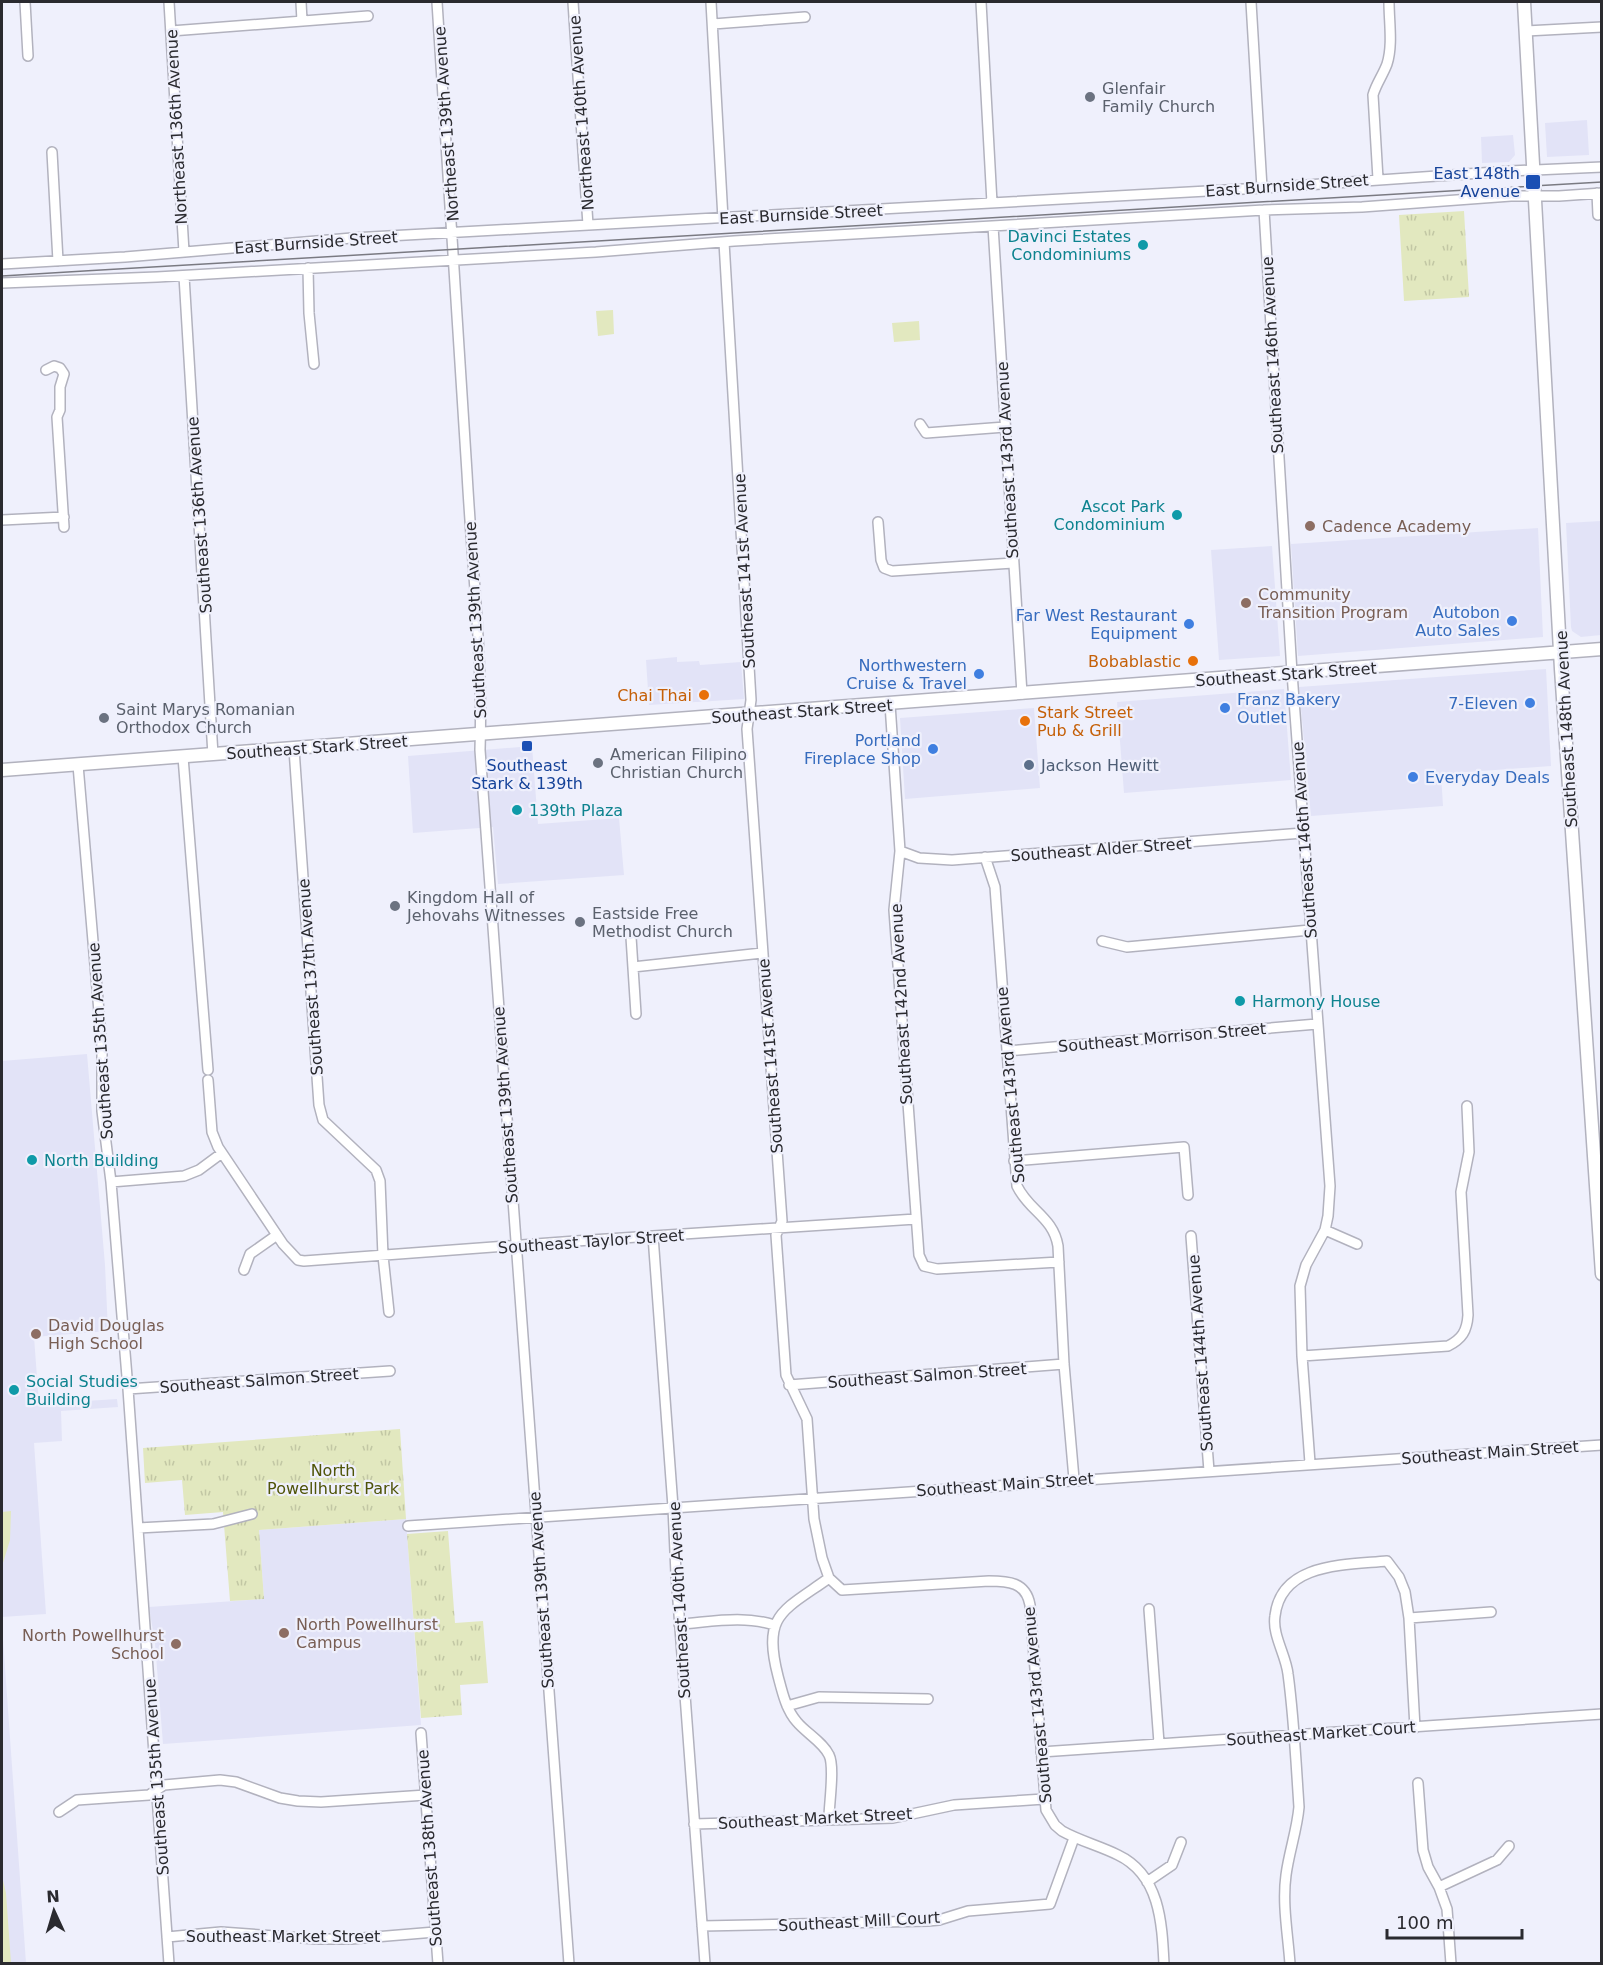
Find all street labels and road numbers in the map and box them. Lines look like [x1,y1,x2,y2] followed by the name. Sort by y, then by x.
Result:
[565,15,598,211] street label: Northeast 140th Avenue
[430,26,463,222] street label: Northeast 139th Avenue
[162,29,191,225] street label: Northeast 136th Avenue
[1205,170,1369,201] street label: East Burnside Street
[719,201,883,228] street label: East Burnside Street
[234,227,398,258] street label: East Burnside Street
[1258,256,1287,454] street label: Southeast 146th Avenue
[993,361,1022,559] street label: Southeast 143rd Avenue
[183,416,216,614] street label: Southeast 136th Avenue
[730,473,759,669] street label: Southeast 141st Avenue
[461,521,490,719] street label: Southeast 139th Avenue
[1552,630,1581,828] street label: Southeast 148th Avenue
[1195,659,1377,690] street label: Southeast Stark Street
[711,696,893,727] street label: Southeast Stark Street
[226,732,408,763] street label: Southeast Stark Street
[1288,741,1321,939] street label: Southeast 146th Avenue
[1010,834,1192,865] street label: Southeast Alder Street
[294,878,327,1076] street label: Southeast 137th Avenue
[887,903,916,1105] street label: Southeast 142nd Avenue
[84,942,117,1140] street label: Southeast 135th Avenue
[754,958,787,1154] street label: Southeast 141st Avenue
[992,986,1029,1184] street label: Southeast 143rd Avenue
[489,1006,522,1204] street label: Southeast 139th Avenue
[1057,1019,1267,1056] street label: Southeast Morrison Street
[497,1226,685,1257] street label: Southeast Taylor Street
[1184,1254,1217,1452] street label: Southeast 144th Avenue
[827,1359,1027,1392] street label: Southeast Salmon Street
[159,1364,359,1397] street label: Southeast Salmon Street
[1401,1437,1579,1468] street label: Southeast Main Street
[916,1469,1094,1500] street label: Southeast Main Street
[525,1491,558,1689] street label: Southeast 139th Avenue
[665,1501,694,1699] street label: Southeast 140th Avenue
[1019,1606,1056,1804] street label: Southeast 143rd Avenue
[140,1678,173,1876] street label: Southeast 135th Avenue
[1226,1717,1416,1750] street label: Southeast Market Court
[413,1749,446,1947] street label: Southeast 138th Avenue
[717,1804,913,1833] street label: Southeast Market Street
[778,1908,940,1935] street label: Southeast Mill Court
[186,1927,380,1946] street label: Southeast Market Street

